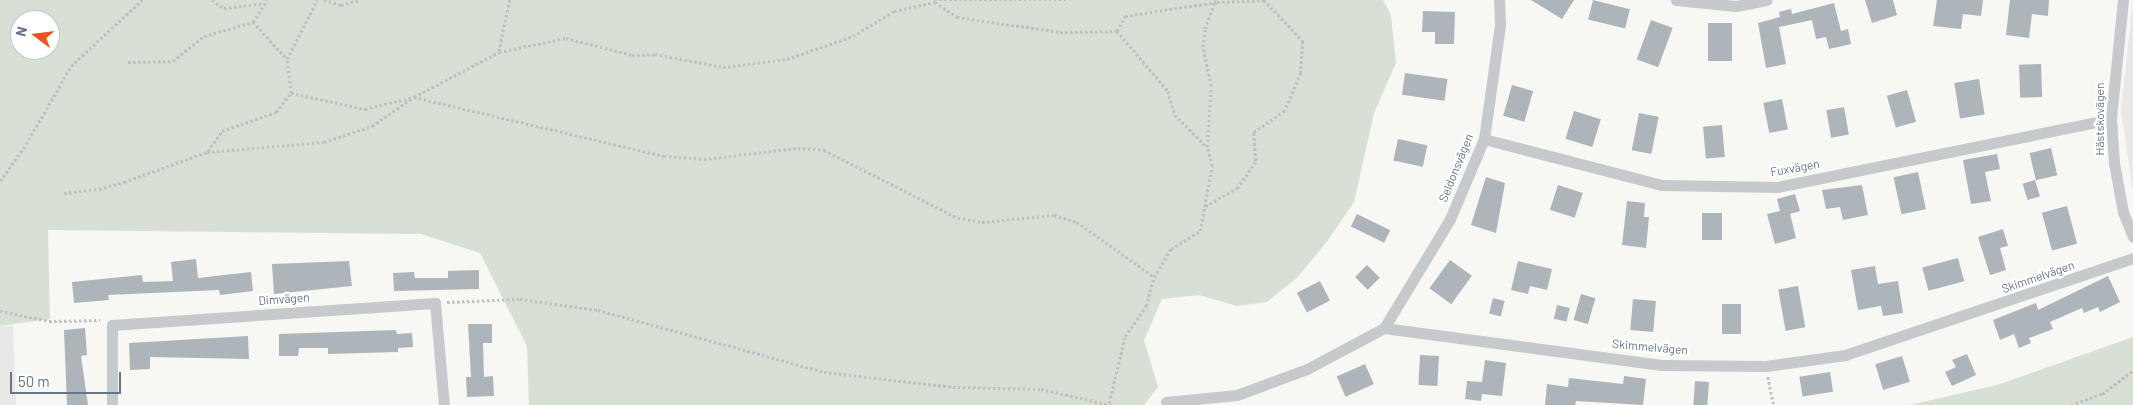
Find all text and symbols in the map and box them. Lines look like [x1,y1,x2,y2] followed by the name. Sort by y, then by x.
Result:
[10,10,60,60] north arrow
[12,25,30,38] text: N
[2093,83,2107,155] street label: Hästskovägen
[1436,132,1476,204] street label: Seldonsvägen
[1769,157,1821,179] street label: Fuxvägen
[2000,258,2076,296] street label: Skimmelvägen
[258,290,310,308] street label: Dimvägen
[1612,337,1688,357] street label: Skimmelvägen
[12,362,124,394] scale bar
[18,372,50,390] text: 50 m

